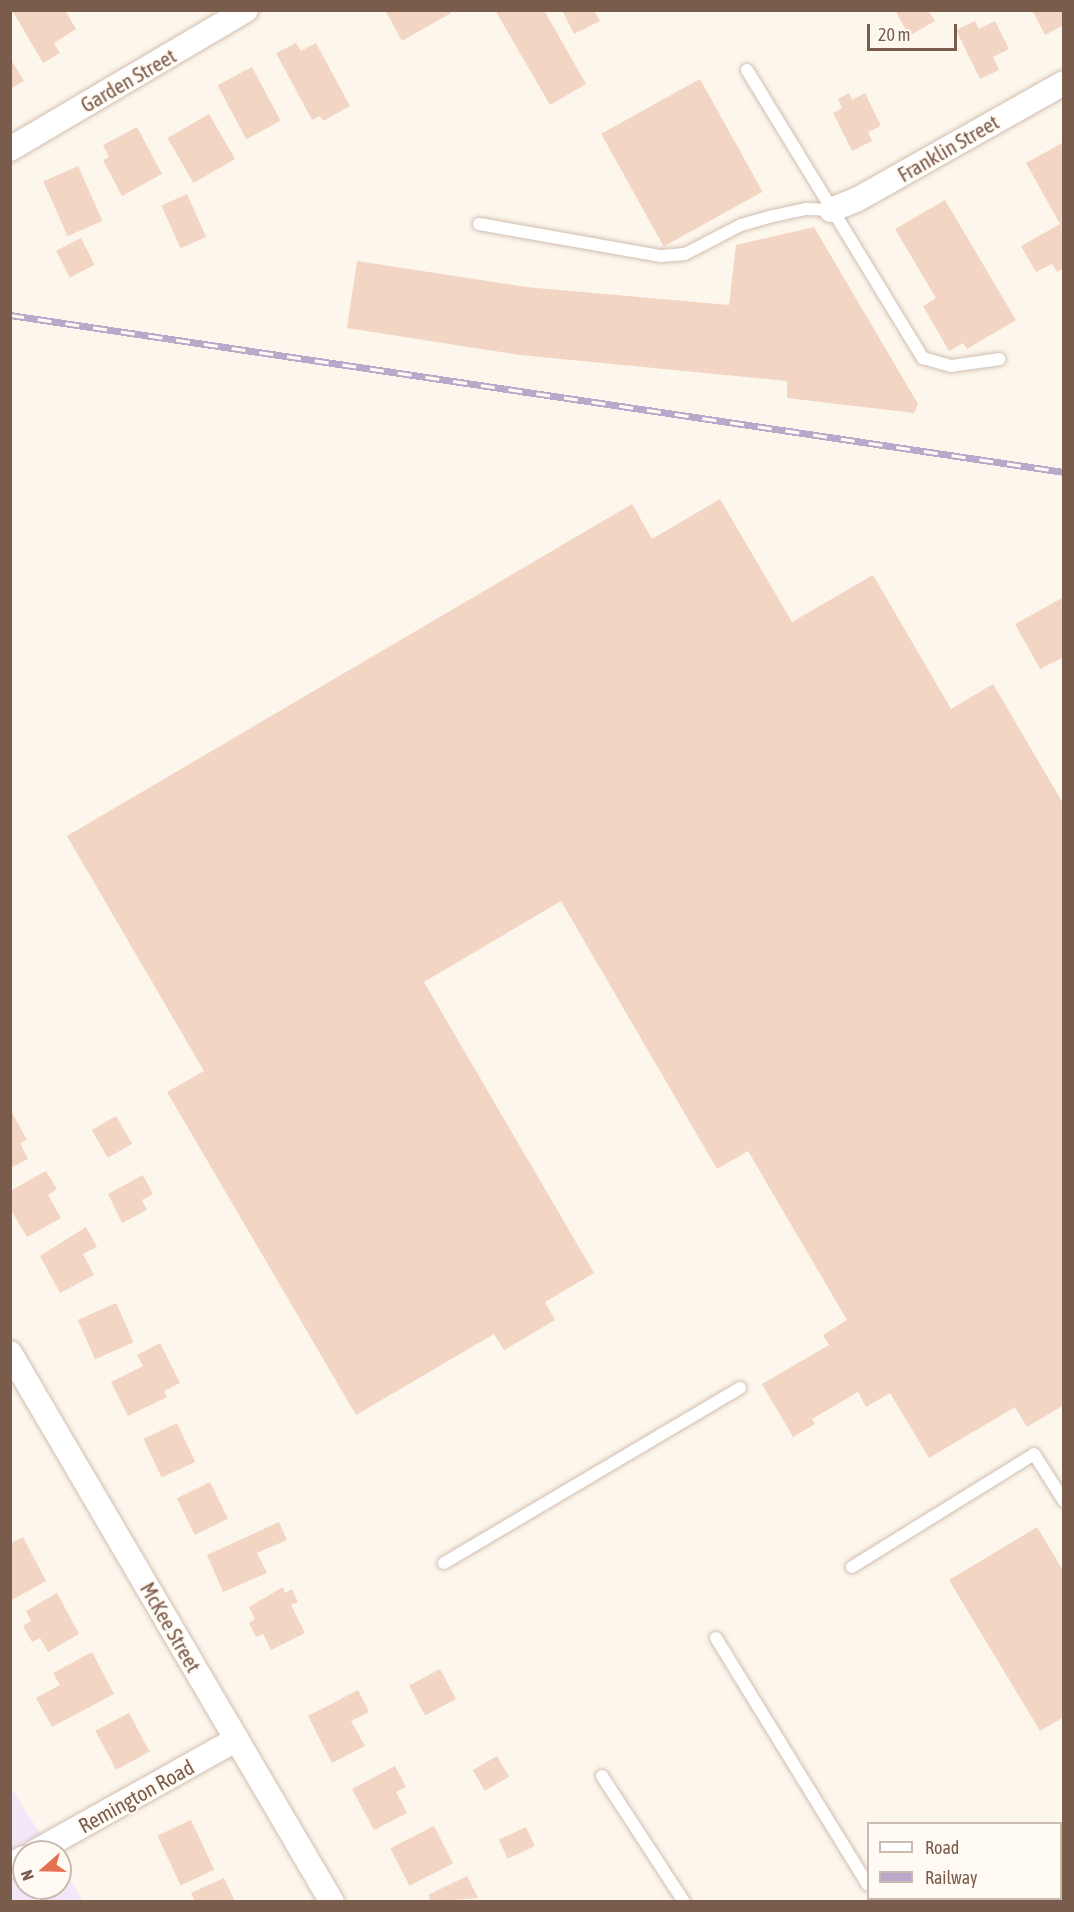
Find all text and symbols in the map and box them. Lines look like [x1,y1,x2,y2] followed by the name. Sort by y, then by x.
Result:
[870,12,960,50] scale bar
[878,24,910,45] text: 20 m
[76,43,180,117] street label: Garden Street
[893,109,1003,187] street label: Franklin Street
[135,1578,207,1676] street label: McKee Street
[74,1754,198,1838] street label: Remington Road
[867,1822,1062,1900] legend
[925,1837,959,1858] text: Road
[12,1840,72,1900] north arrow
[925,1867,977,1888] text: Railway
[17,1868,37,1883] text: N

